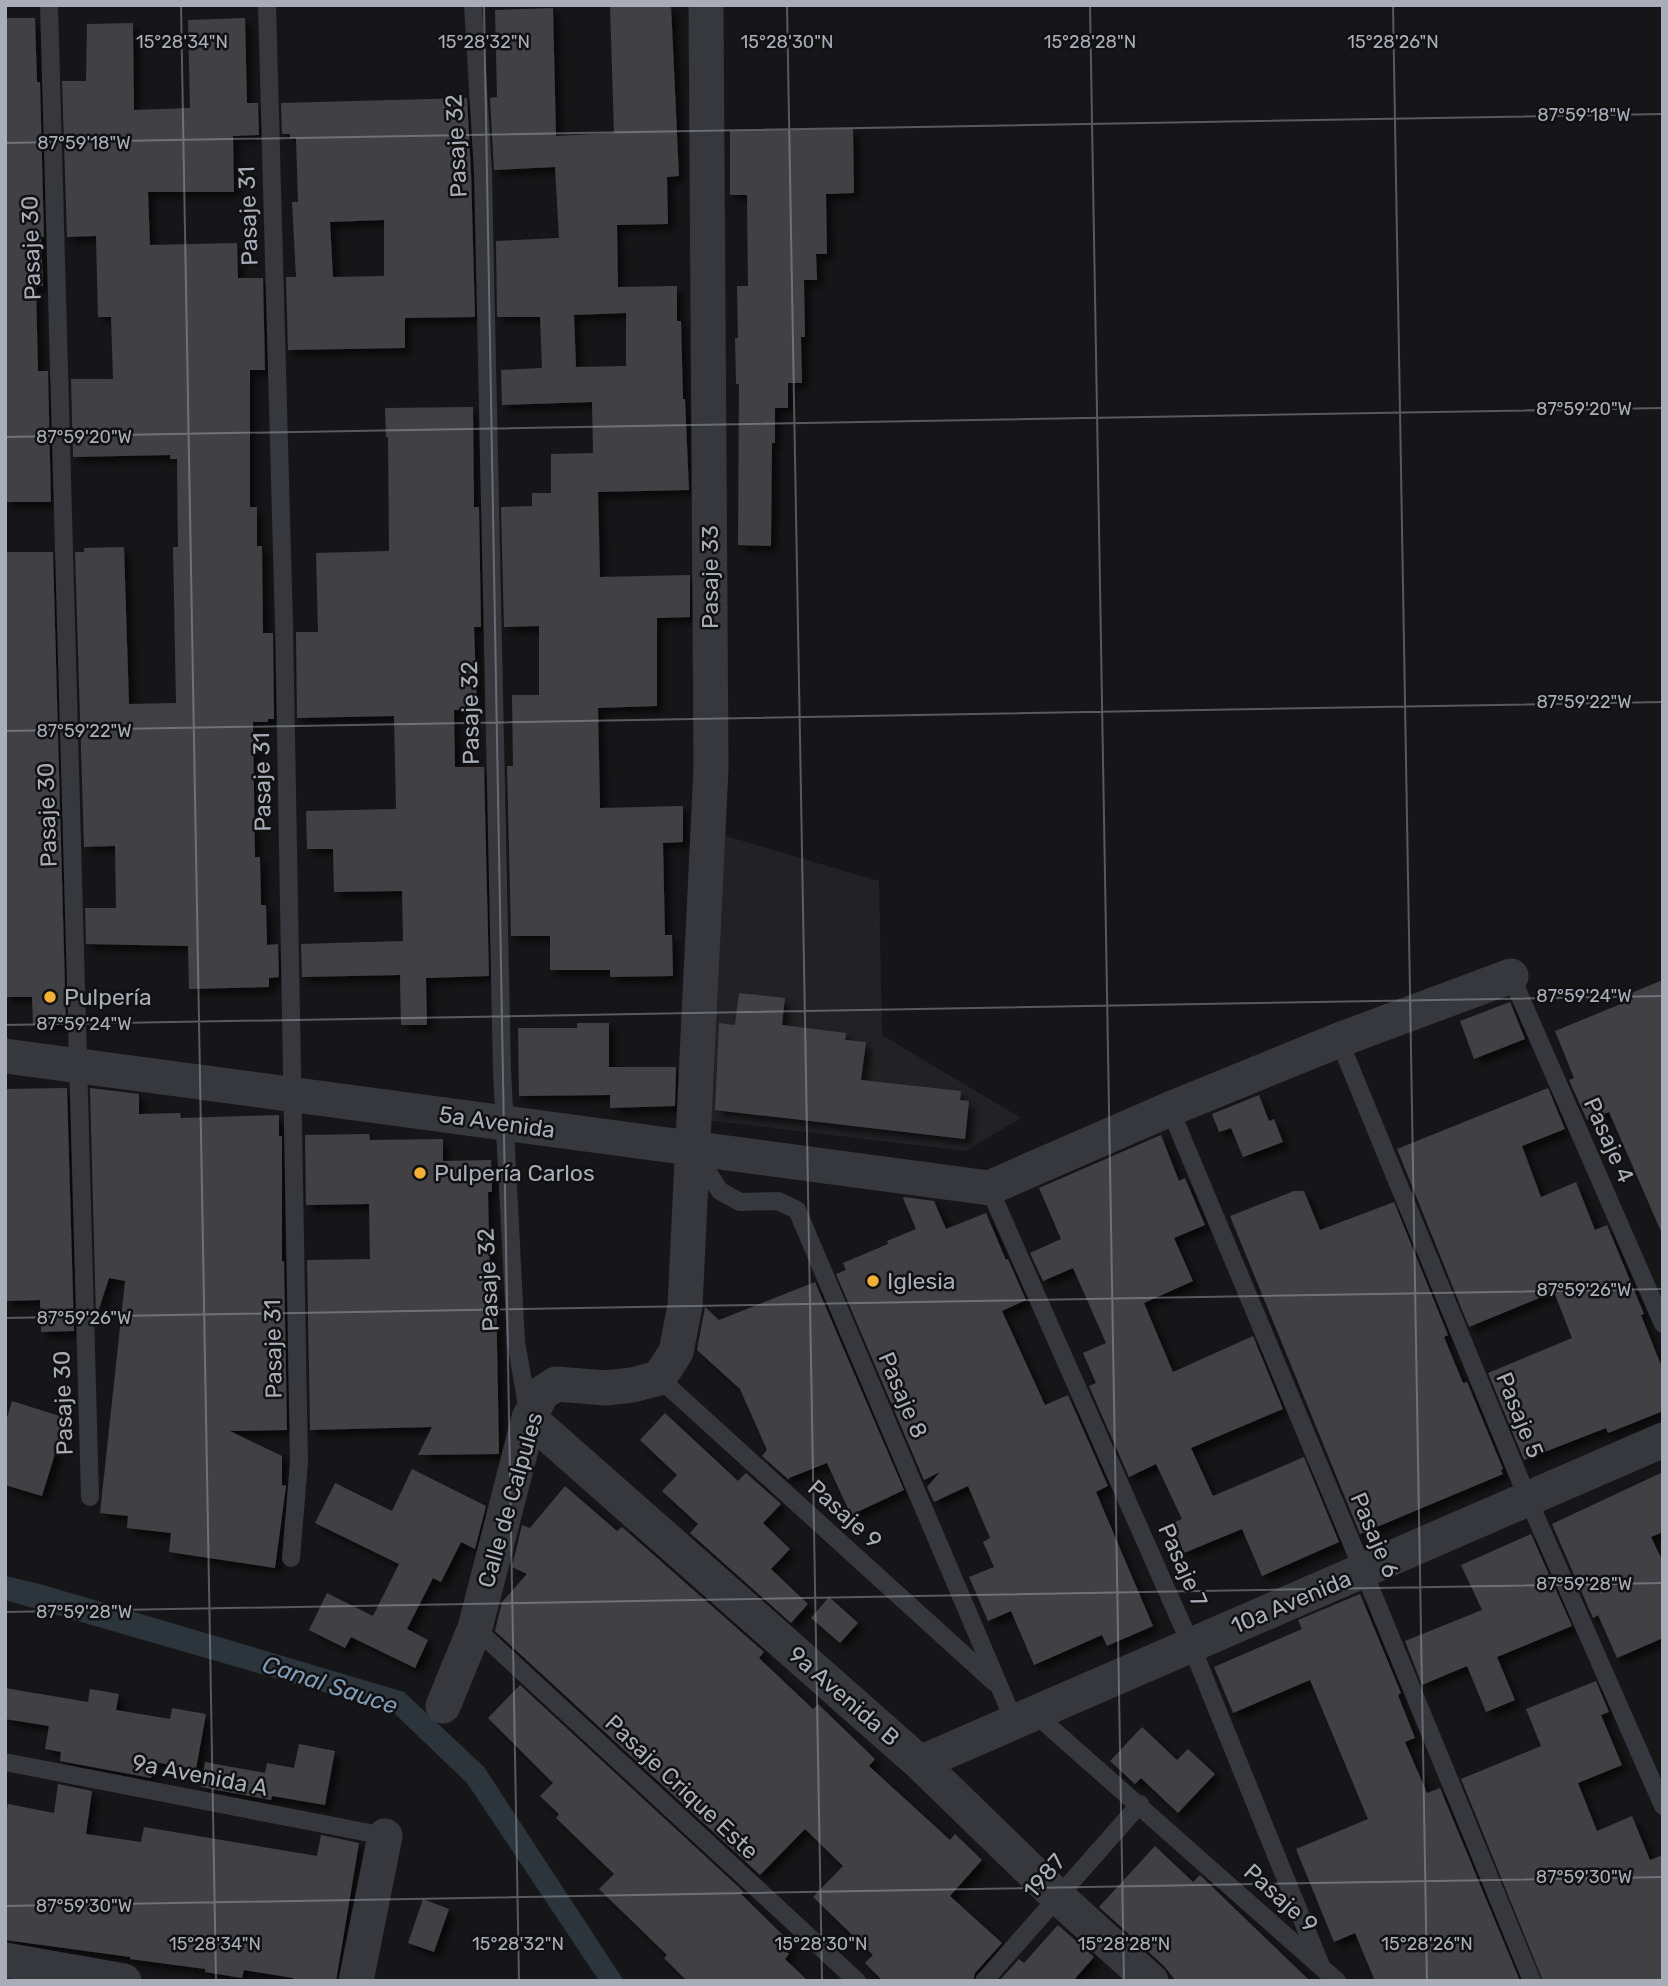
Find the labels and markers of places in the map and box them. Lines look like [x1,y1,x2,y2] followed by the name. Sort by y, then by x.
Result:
[64,983,152,1011] place label: Pulpería
[42,989,58,1005] marker: Pulpería
[434,1159,595,1187] place label: Pulpería Carlos
[412,1165,428,1181] marker: Pulpería Carlos
[887,1267,955,1295] place label: Iglesia
[865,1273,881,1289] marker: Iglesia

